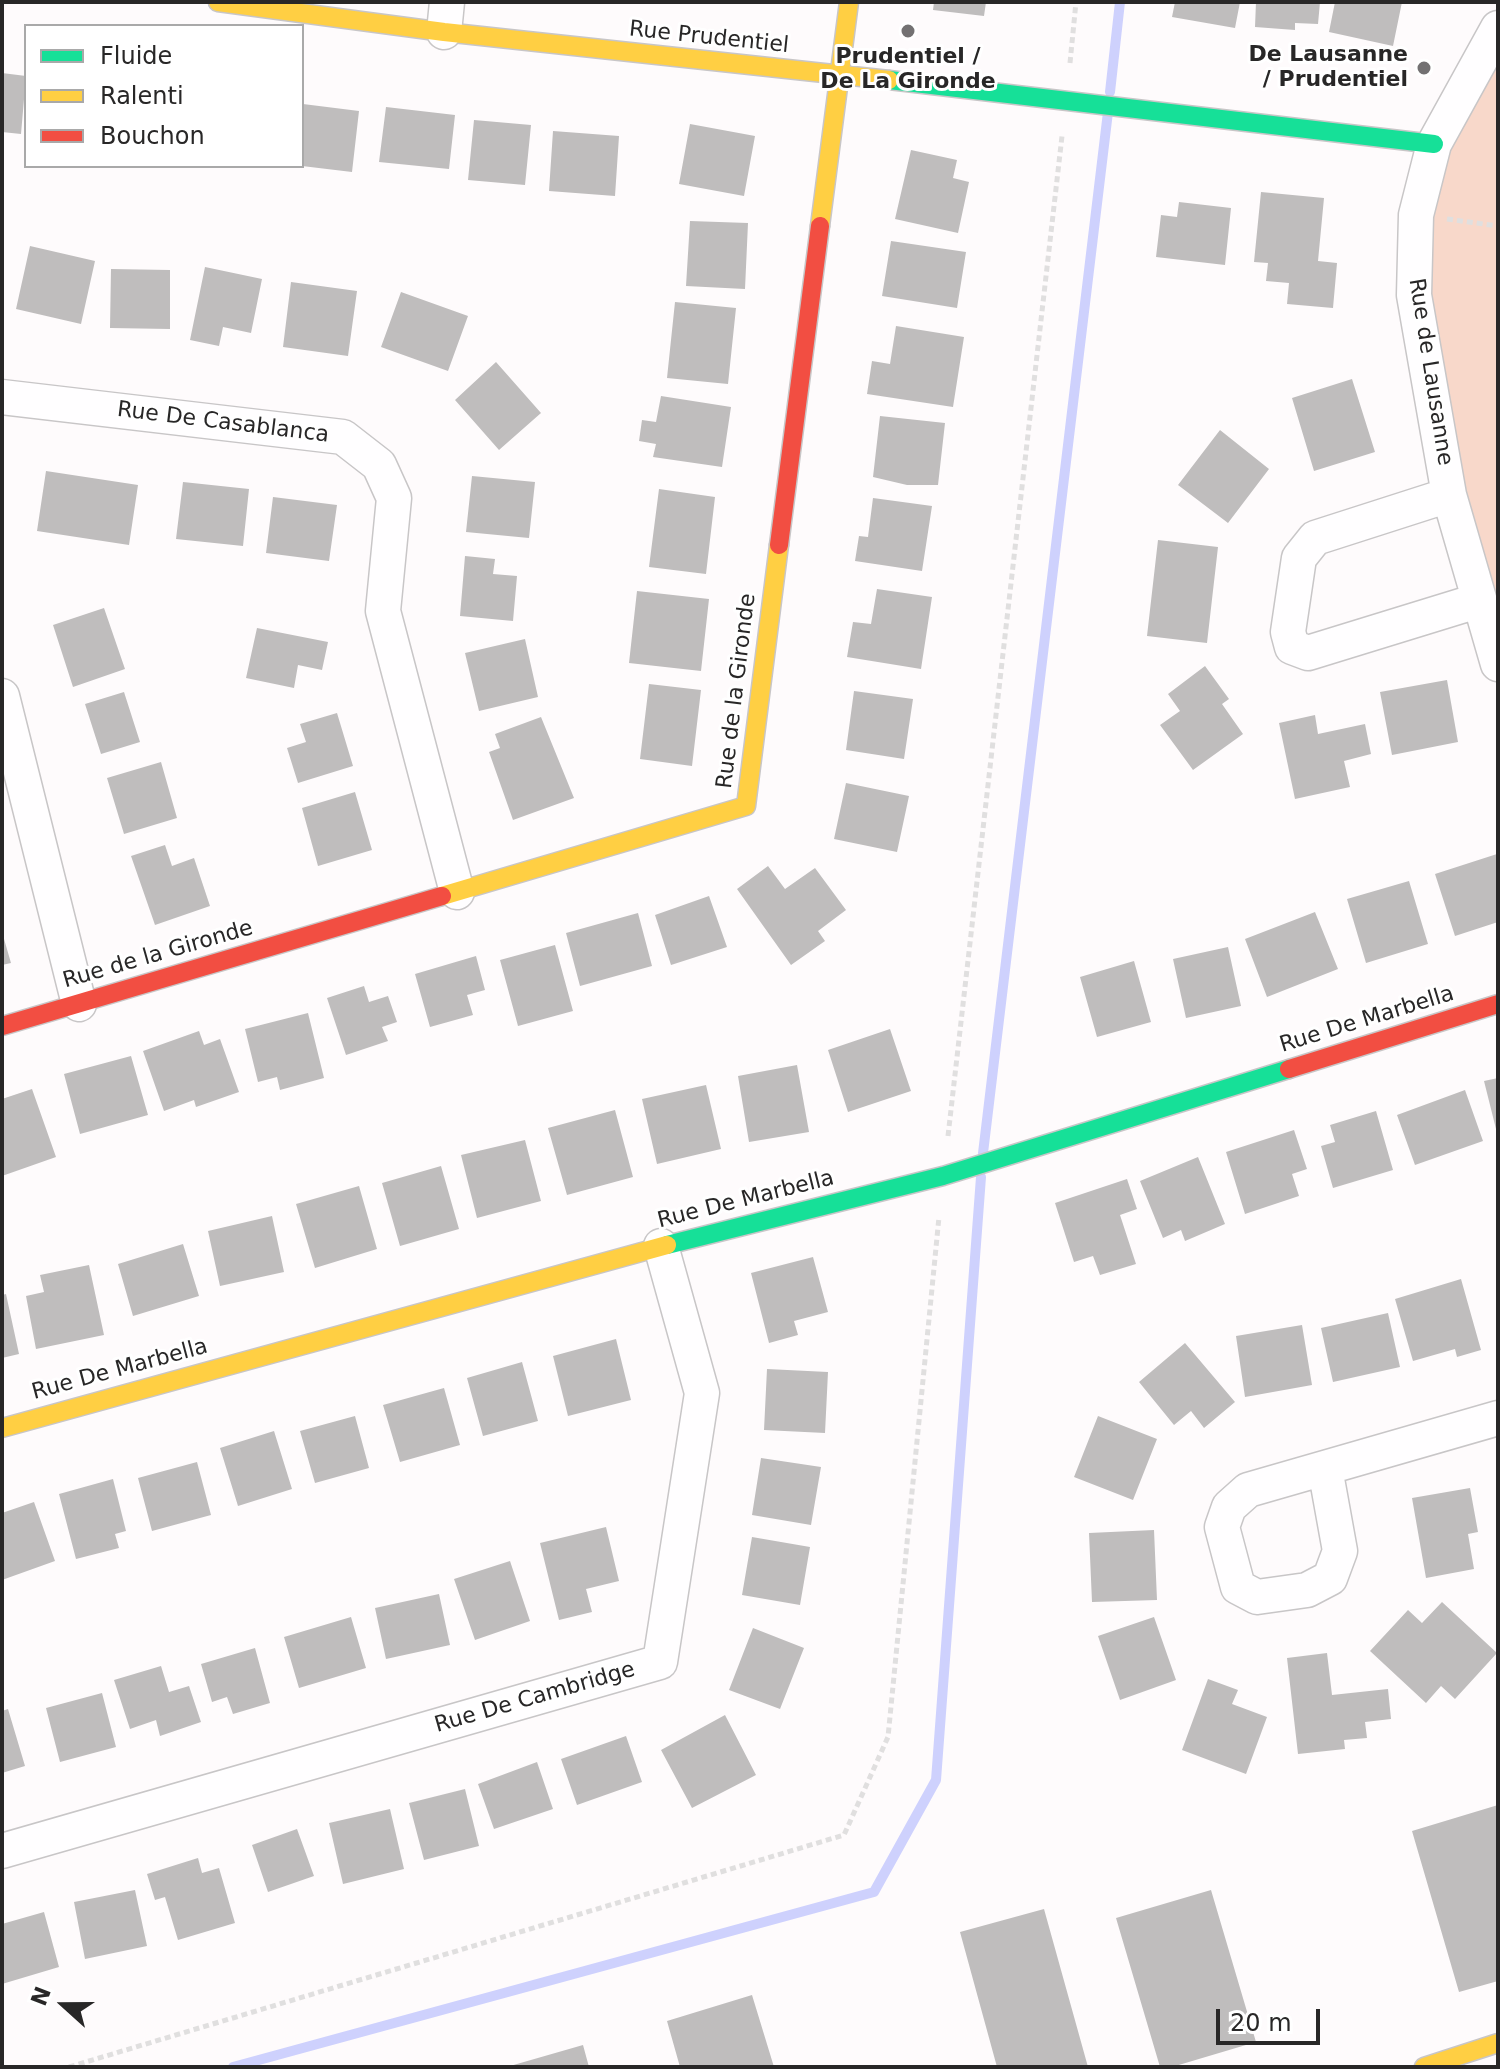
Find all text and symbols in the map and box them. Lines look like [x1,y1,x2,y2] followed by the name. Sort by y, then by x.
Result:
[628,16,790,60] street label: Rue Prudentiel
[899,22,917,40] marker: Prudentiel / De La Gironde
[24,24,304,168] legend
[100,42,172,70] text: Fluide
[1248,42,1408,94] place label: De Lausanne / Prudentiel
[820,44,996,96] place label: Prudentiel / De La Gironde
[1415,59,1433,77] marker: De Lausanne / Prudentiel
[100,82,184,110] text: Ralenti
[100,122,205,150] text: Bouchon
[1402,276,1458,468] street label: Rue de Lausanne
[116,397,330,449] street label: Rue De Casablanca
[712,592,762,790] street label: Rue de la Gironde
[60,915,256,995] street label: Rue de la Gironde
[1277,981,1457,1059] street label: Rue De Marbella
[655,1165,837,1235] street label: Rue De Marbella
[29,1334,211,1406] street label: Rue De Marbella
[432,1657,638,1739] street label: Rue De Cambridge
[24,1965,104,2045] north arrow
[26,1983,56,2009] text: N
[1220,1993,1324,2043] scale bar
[1230,2009,1292,2037] text: 20 m

